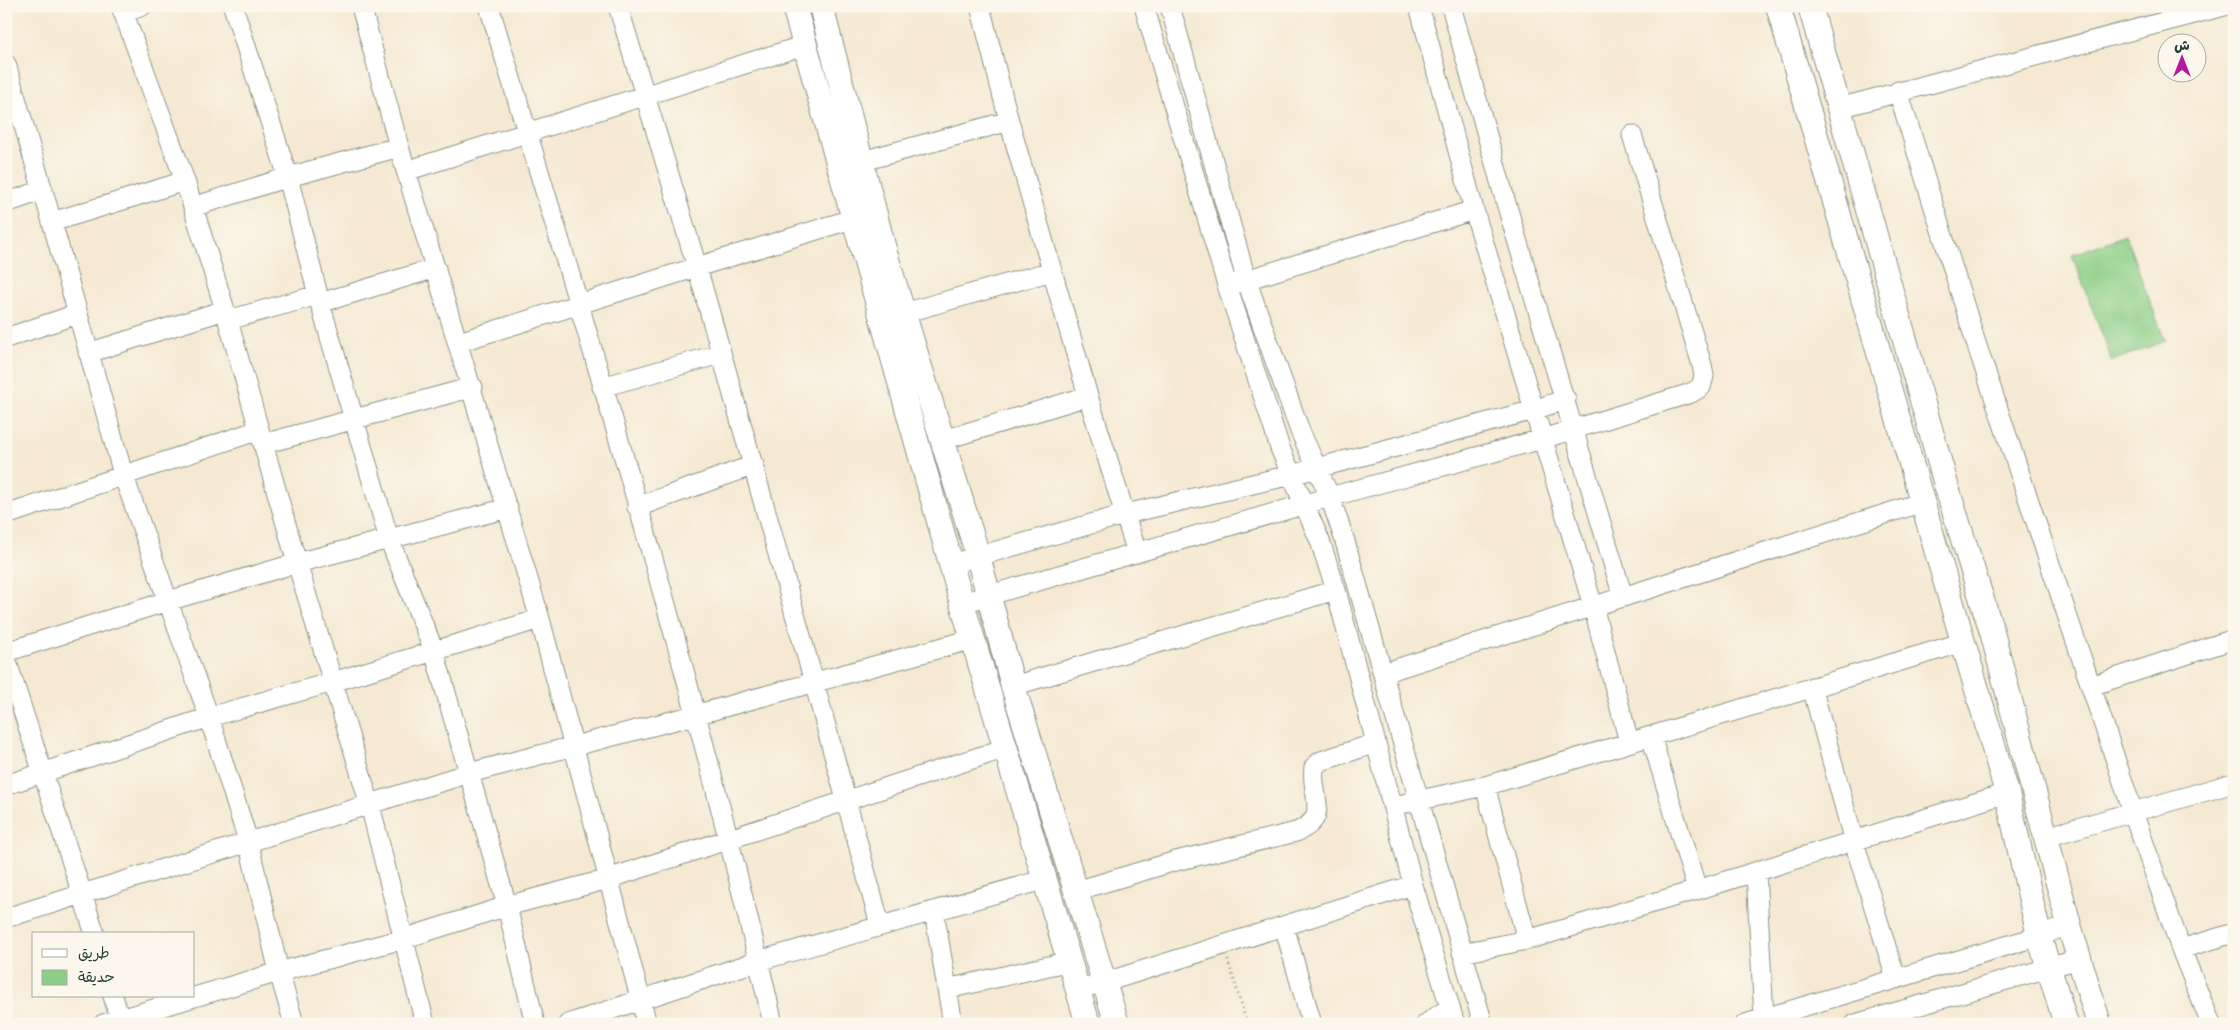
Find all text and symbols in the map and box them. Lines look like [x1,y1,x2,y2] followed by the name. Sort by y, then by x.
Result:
[2158,32,2208,82] north arrow
[2174,36,2190,56] text: ش
[32,932,195,998] legend
[78,943,110,964] text: طريق
[78,967,115,988] text: حديقة

